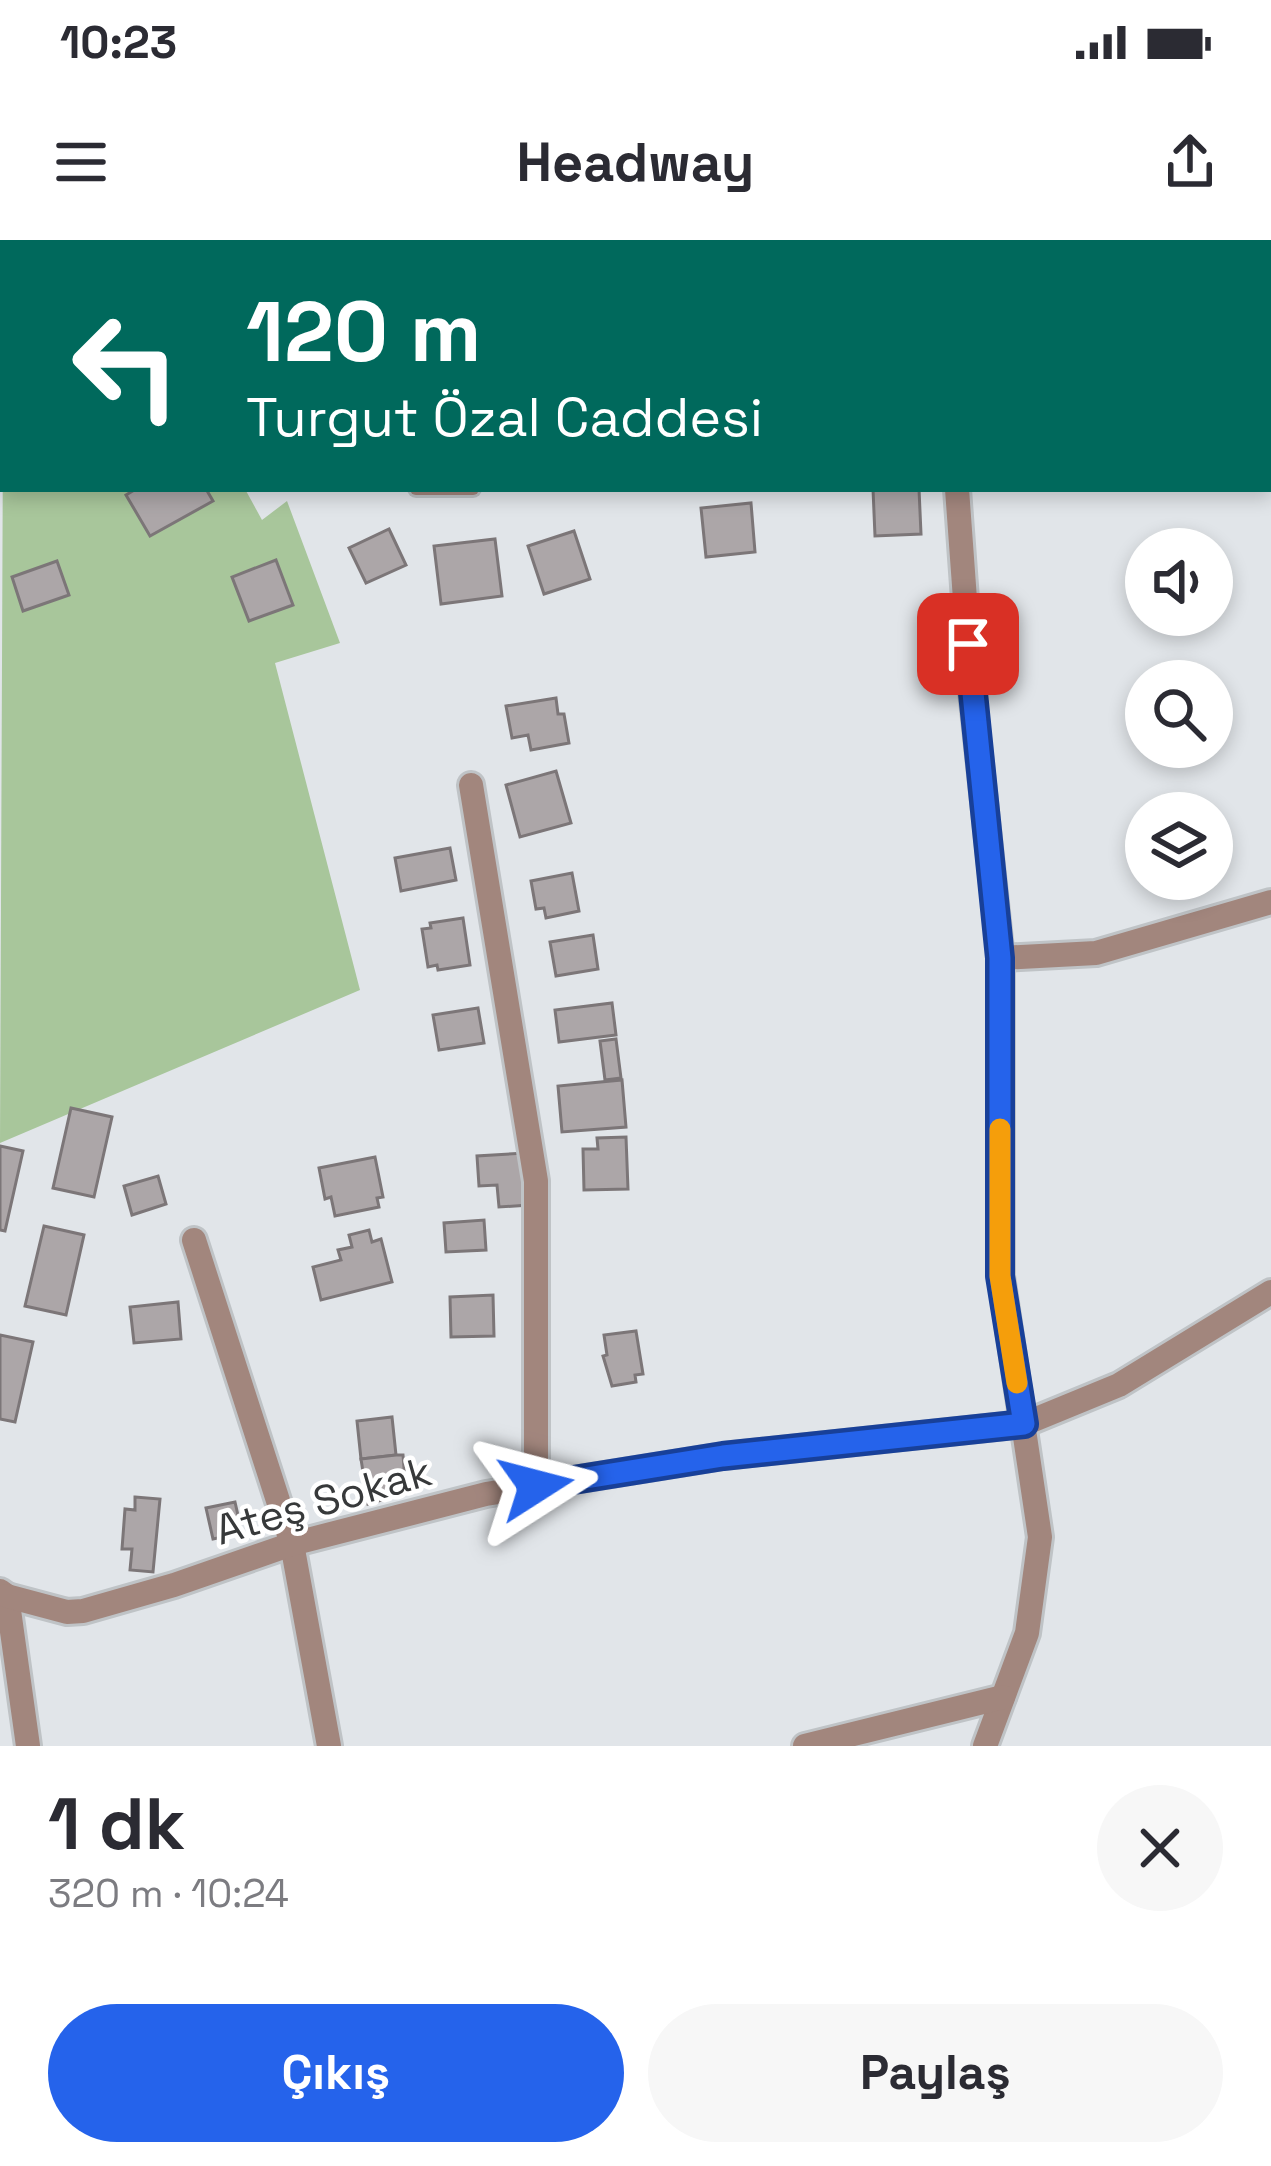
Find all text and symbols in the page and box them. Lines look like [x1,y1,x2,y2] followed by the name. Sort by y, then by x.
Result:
[60,14,177,71] text: 10:23
[517,128,754,197] text: Headway
[48,129,114,195] icon: menu
[1157,129,1223,195] icon: share
[246,278,481,386] text: 120 m
[48,288,204,444] icon: left
[246,383,763,452] text: Turgut Özal Caddesi
[1125,528,1233,900] map controls
[1125,528,1233,636] button: sound
[917,593,1019,695] pin
[935,611,1001,677] icon: arrive
[1125,660,1233,768] button: search
[1125,792,1233,900] button: layers
[473,1423,599,1549] position arrow
[209,1444,437,1557] street label: Ateş Sokak
[48,1778,185,1870] text: 1 dk
[1097,1785,1223,1911] button: close
[48,1869,289,1918] text: 320 m · 10:24
[48,2004,624,2142] button: Çıkış
[648,2004,1223,2142] button: Paylaş

